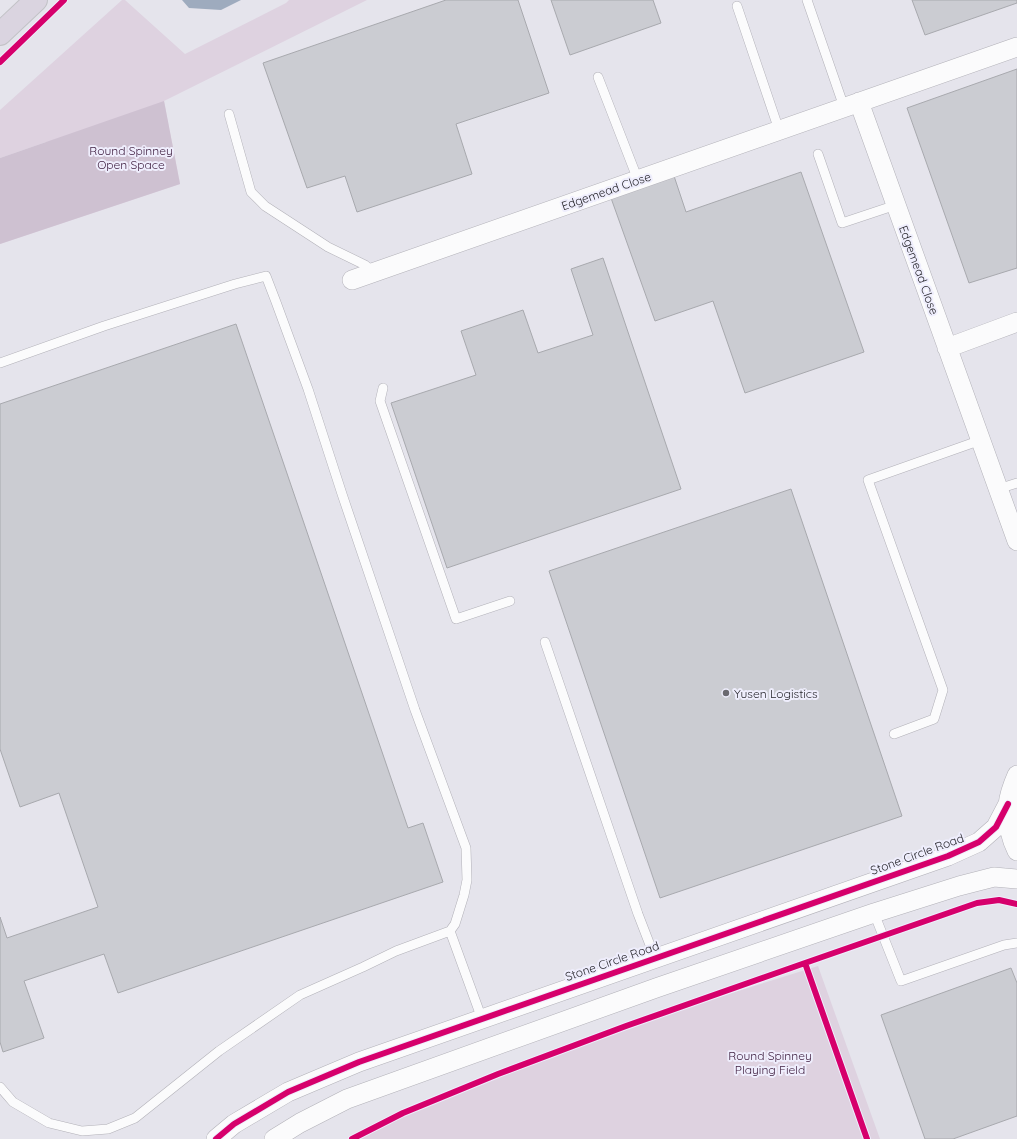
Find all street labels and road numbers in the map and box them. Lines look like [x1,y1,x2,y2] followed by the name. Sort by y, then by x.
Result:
[559,169,653,213] street label: Edgemead Close
[896,223,942,317] street label: Edgemead Close
[868,830,966,878] street label: Stone Circle Road
[563,938,661,984] street label: Stone Circle Road

